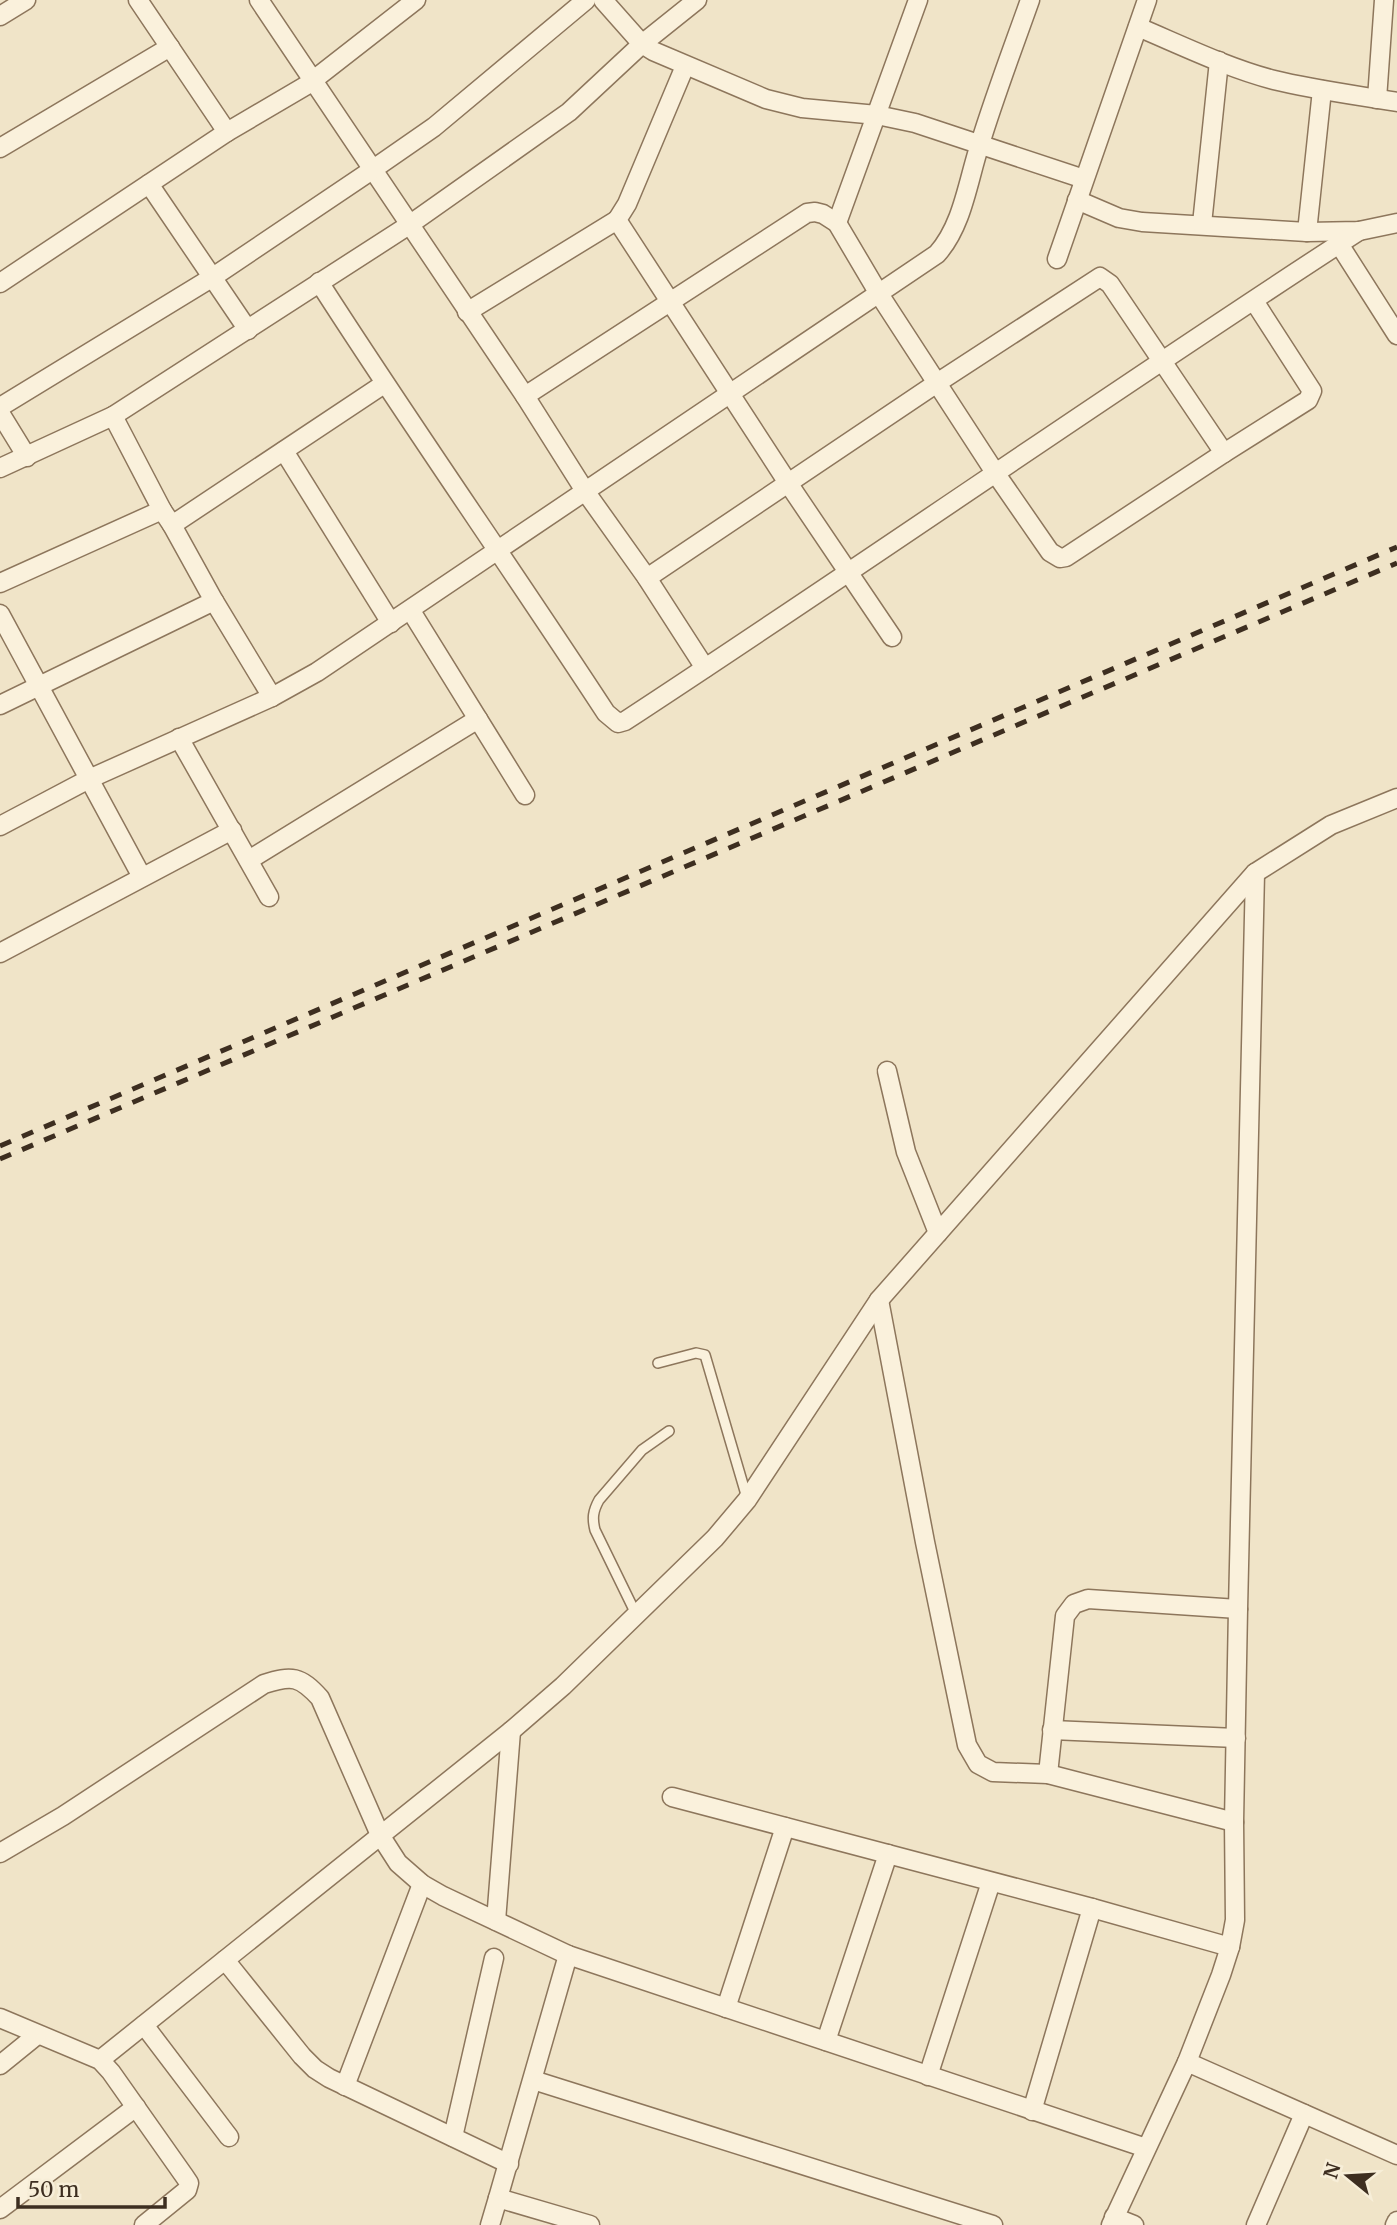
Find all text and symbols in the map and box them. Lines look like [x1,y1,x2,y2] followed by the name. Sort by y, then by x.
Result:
[1313,2141,1383,2211] north arrow
[1318,2160,1346,2182] text: N
[18,2166,164,2210] scale bar
[28,2176,79,2203] text: 50 m

